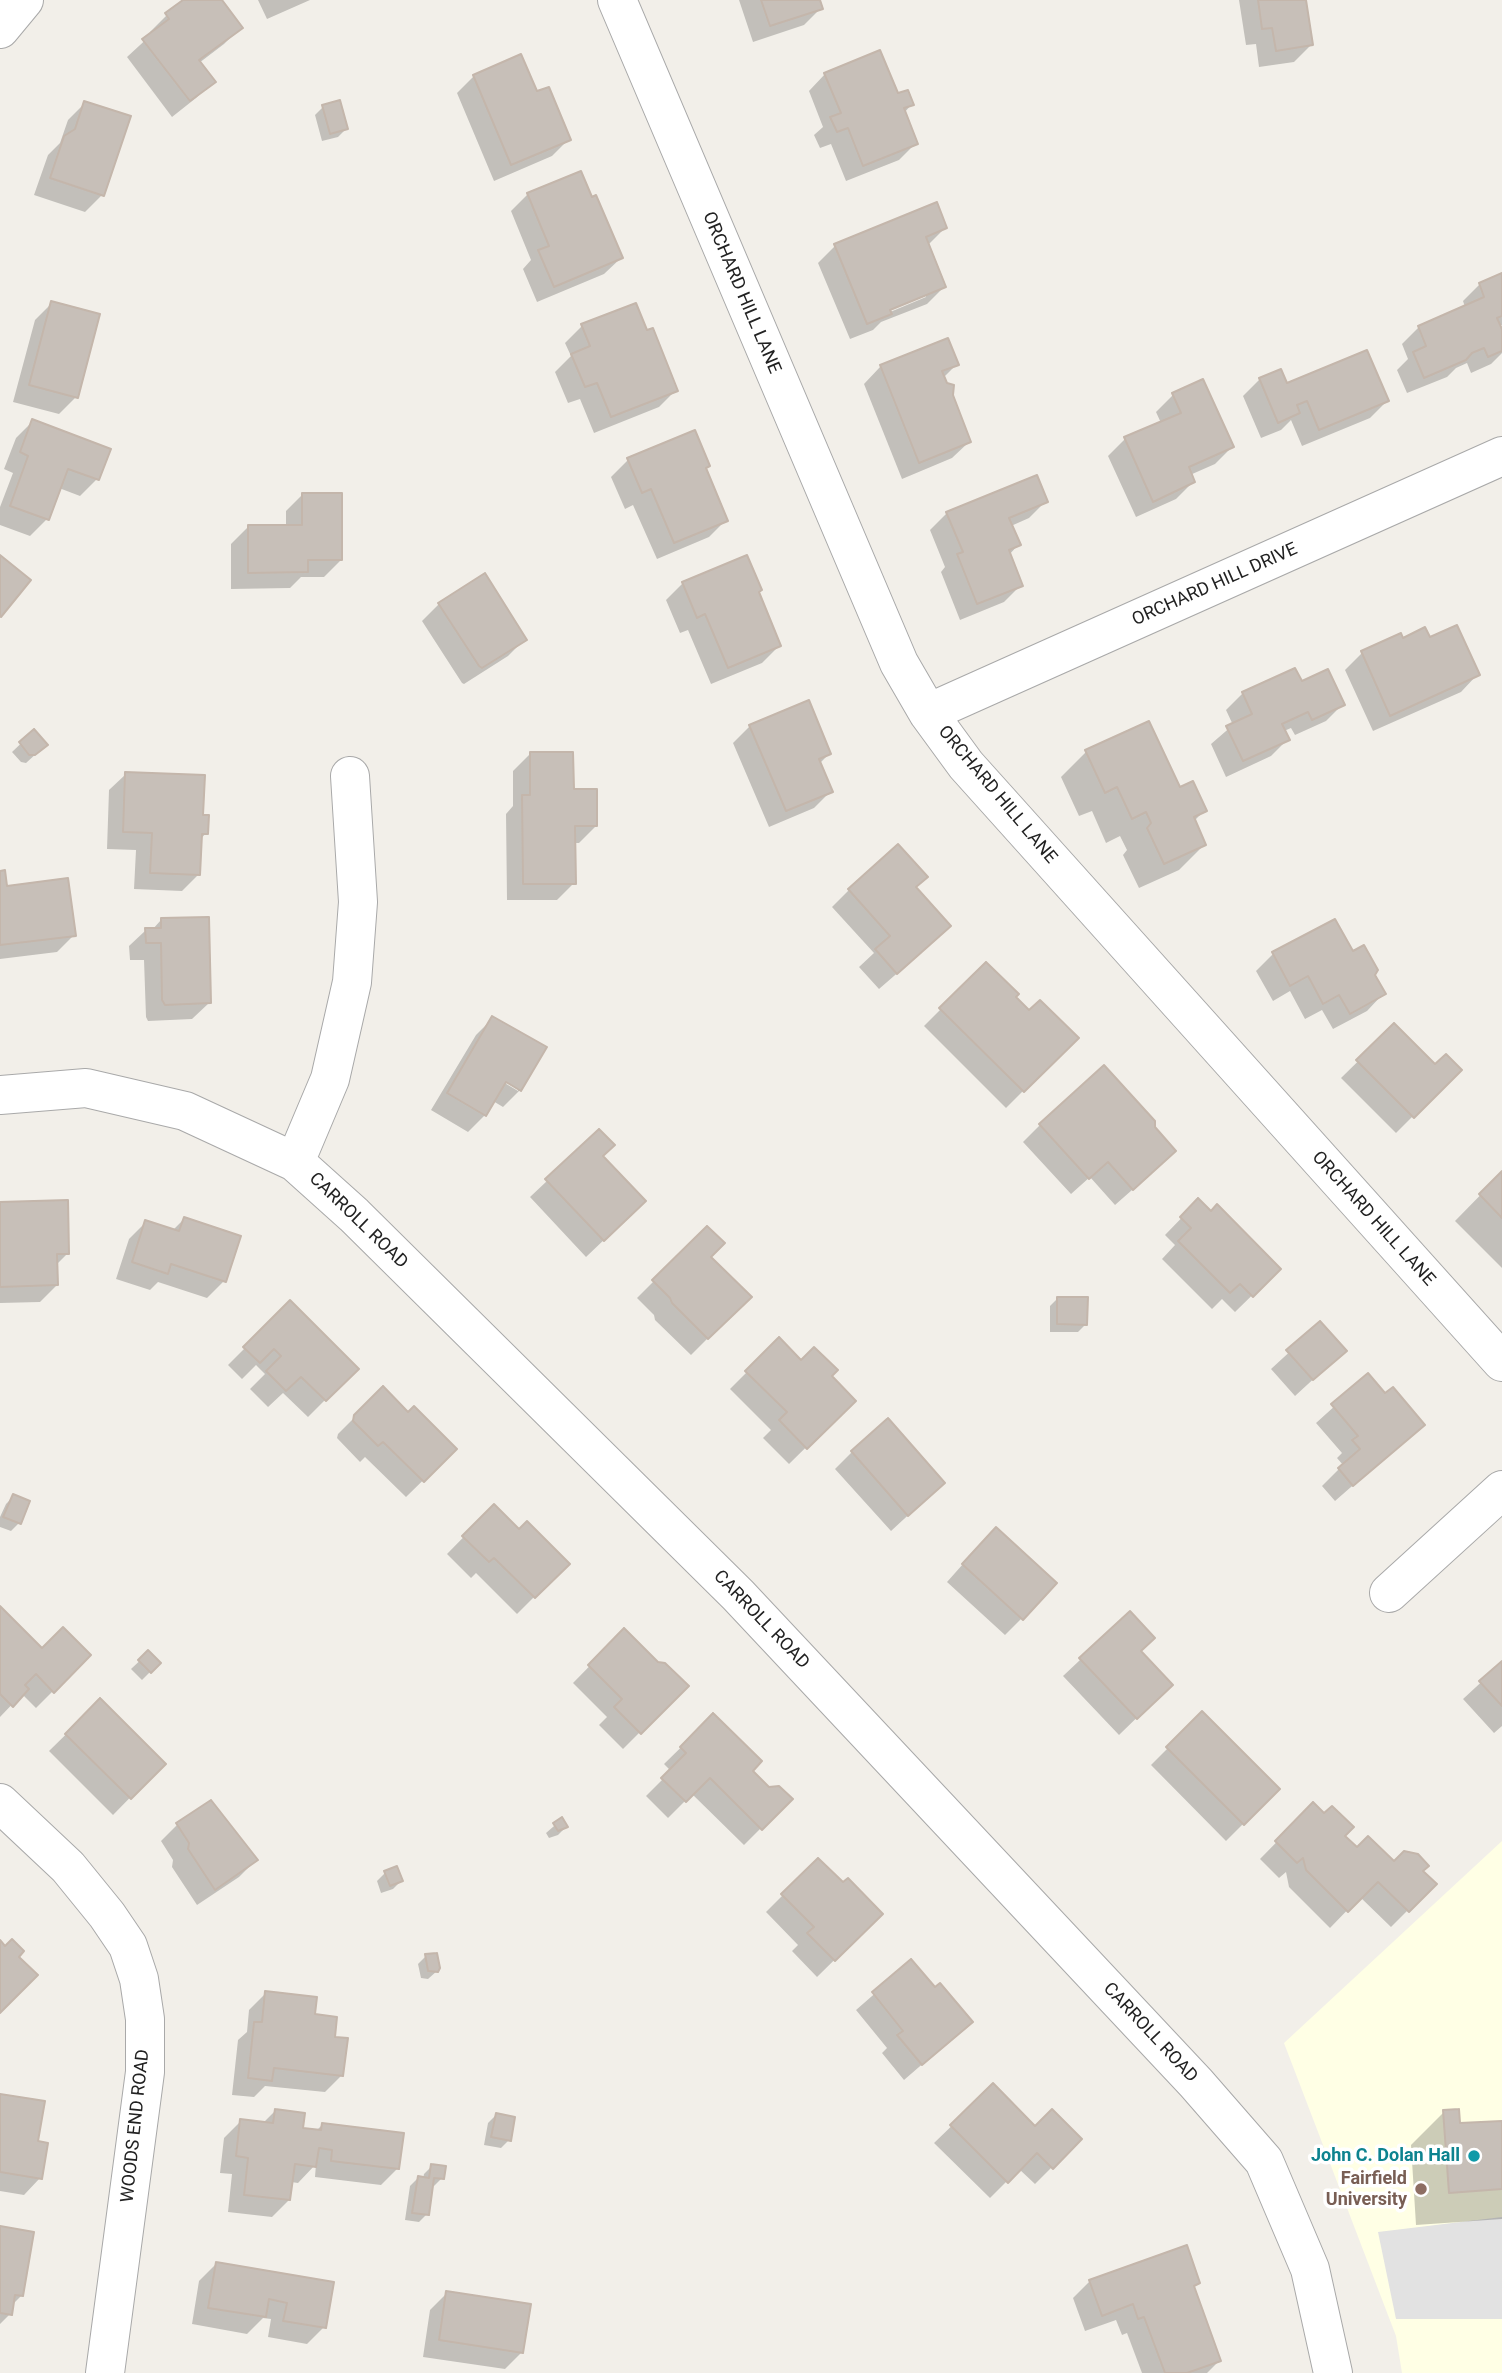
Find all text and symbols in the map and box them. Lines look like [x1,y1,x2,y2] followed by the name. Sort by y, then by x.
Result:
[697,209,785,377] street label: ORCHARD HILL LANE
[1129,539,1301,631] street label: ORCHARD HILL DRIVE
[933,722,1061,868] street label: ORCHARD HILL LANE
[1307,1147,1439,1291] street label: ORCHARD HILL LANE
[304,1169,412,1273] street label: CARROLL ROAD
[709,1566,813,1674] street label: CARROLL ROAD
[1098,1979,1202,2087] street label: CARROLL ROAD
[117,2048,155,2204] street label: WOODS END ROAD
[1311,2145,1460,2167] place label: John C. Dolan Hall
[1466,2148,1482,2164] marker: John C. Dolan Hall
[1326,2168,1407,2210] place label: Fairfield University
[1413,2181,1429,2197] marker: Fairfield University

